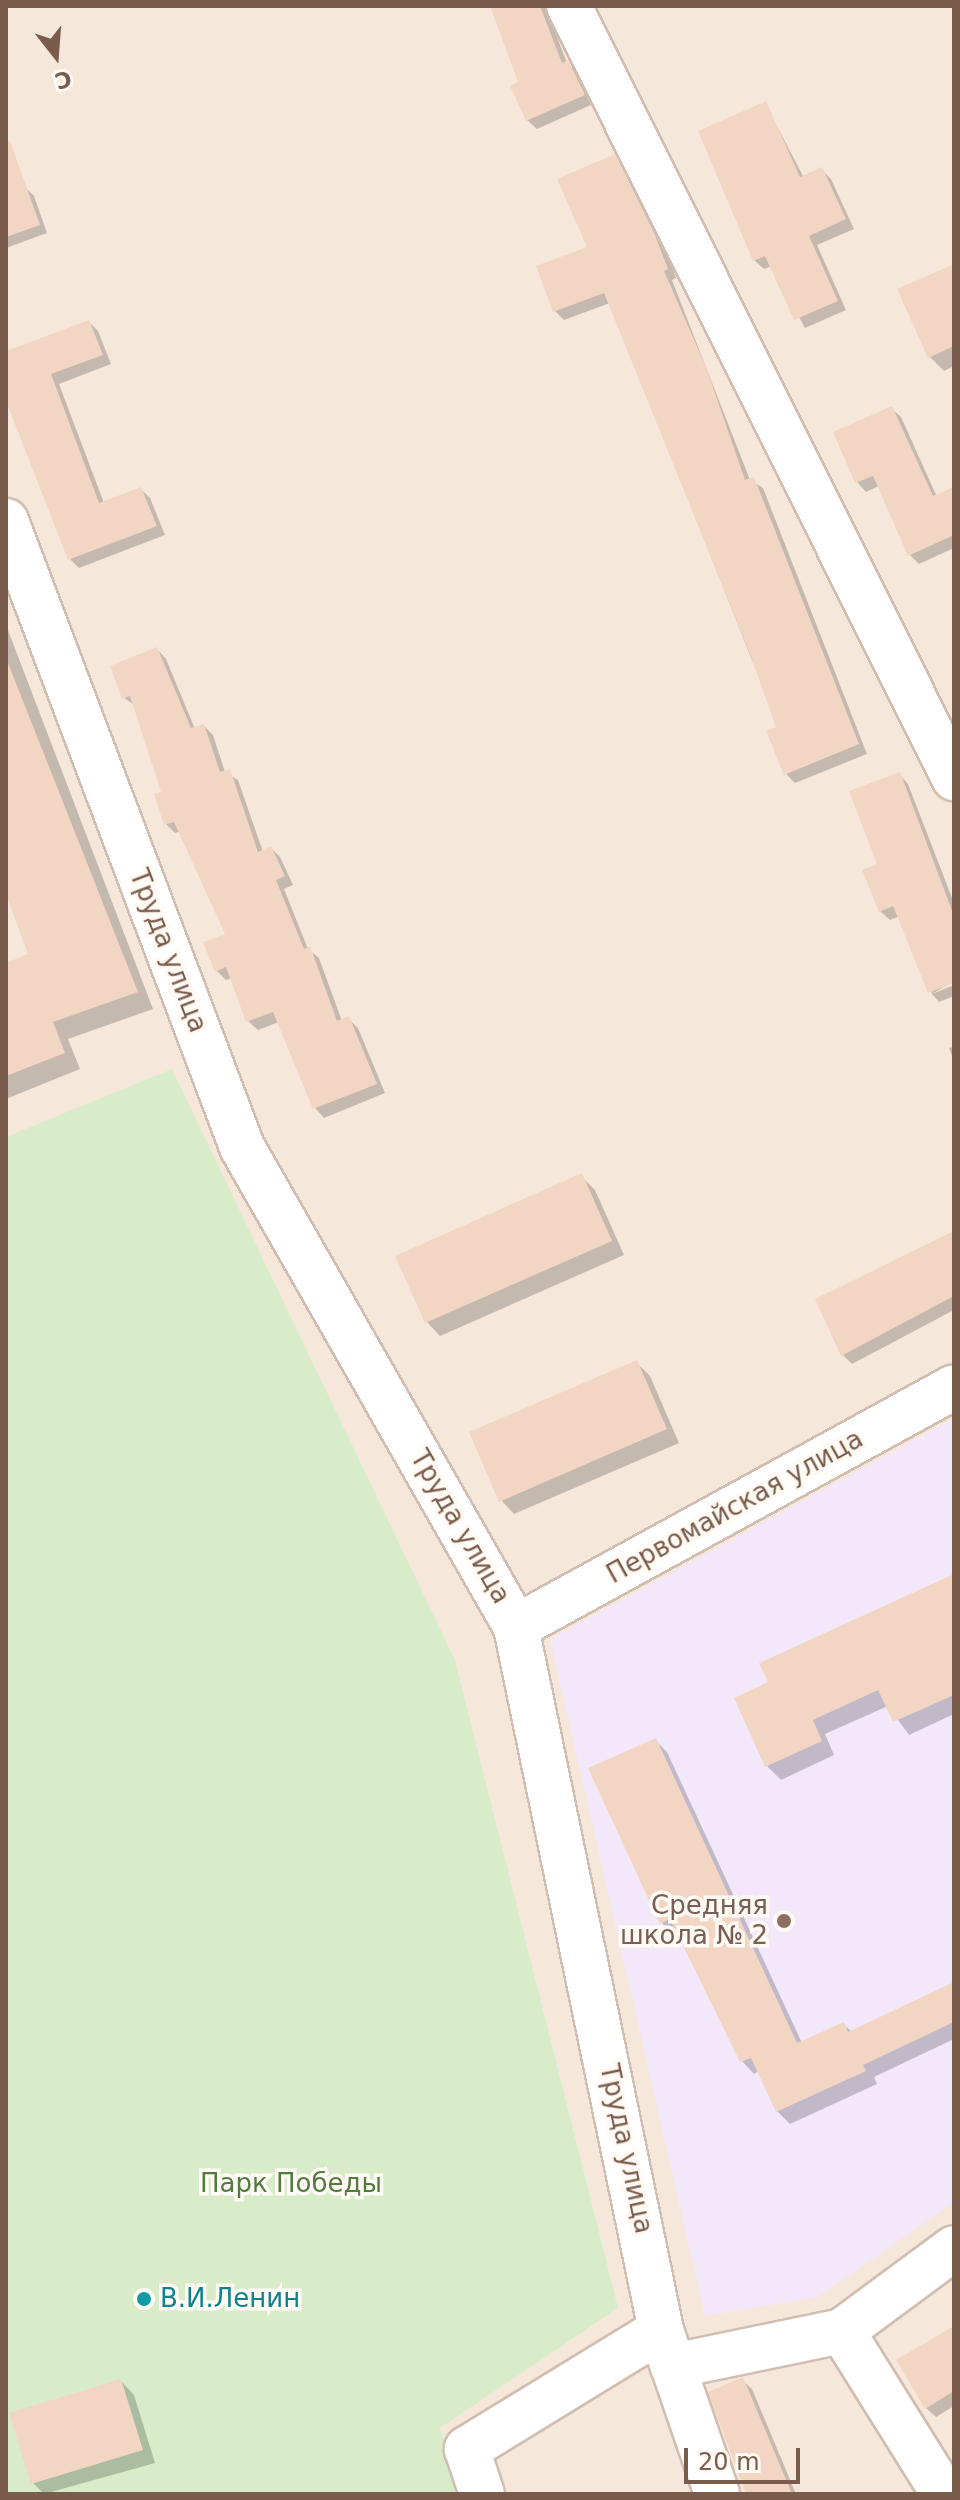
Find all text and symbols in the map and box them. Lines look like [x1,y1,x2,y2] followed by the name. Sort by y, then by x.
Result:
[16,16,96,96] north arrow
[52,65,75,94] text: С
[123,865,213,1037] street label: Труда улица
[601,1424,869,1590] street label: Первомайская улица
[403,1445,517,1609] street label: Труда улица
[620,1890,768,1952] place label: Средняя школа № 2
[775,1912,793,1930] marker: Средняя школа № 2
[593,2061,659,2237] street label: Труда улица
[200,2168,382,2200] park label: Парк Победы
[160,2283,300,2315] place label: В.И.Ленин
[135,2290,153,2308] marker: В.И.Ленин
[688,2432,804,2482] scale bar
[698,2448,760,2476] text: 20 m

